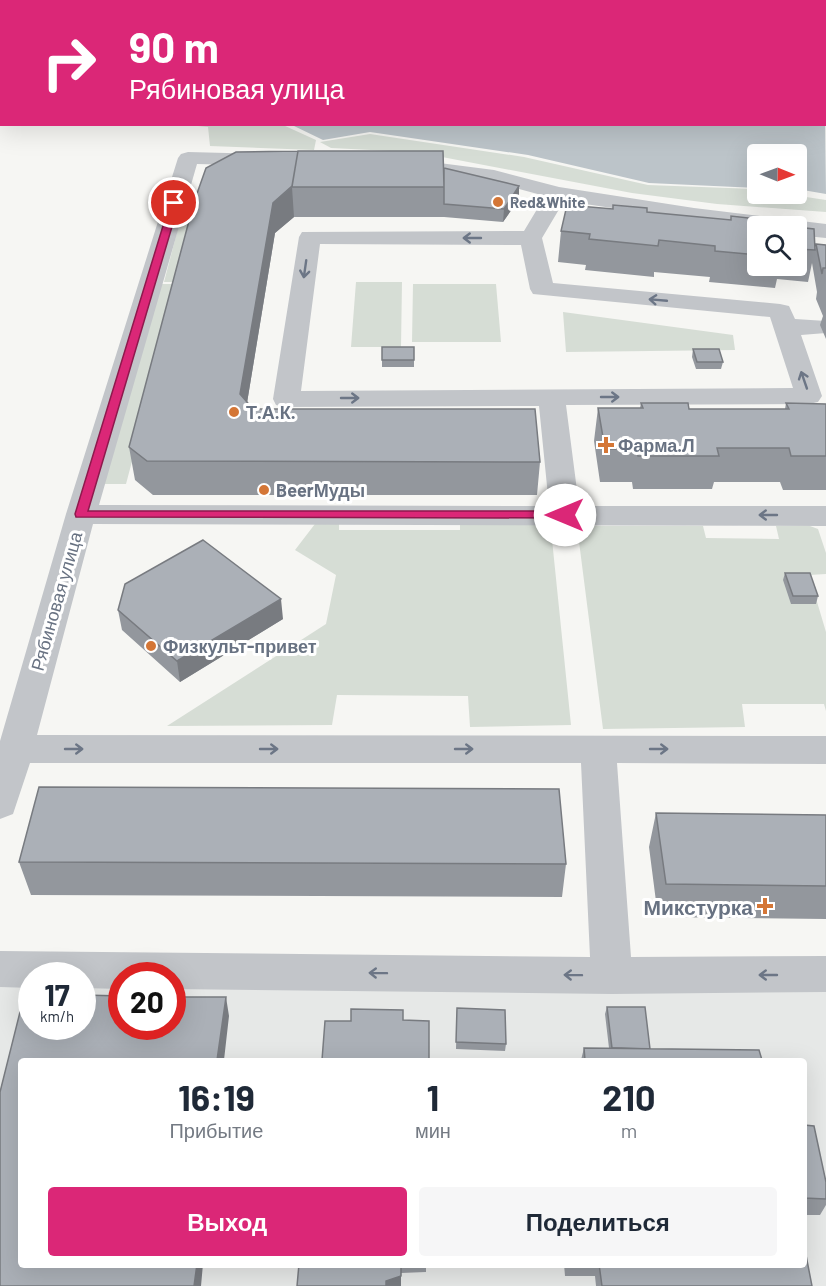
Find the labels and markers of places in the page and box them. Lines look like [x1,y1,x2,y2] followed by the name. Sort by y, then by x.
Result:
[148,177,199,228] pin
[510,193,585,211] place label: Red&White
[491,195,505,209] marker: Red&White
[246,401,296,423] place label: Т.А.К.
[227,405,241,419] marker: Т.А.К.
[618,434,695,456] place label: Фарма.Л
[599,438,613,452] marker: Фарма.Л
[276,479,365,501] place label: BeerМуды
[257,483,271,497] marker: BeerМуды
[163,635,317,657] place label: Физкульт-привет
[144,639,158,653] marker: Физкульт-привет
[643,894,753,919] place label: Микстурка
[758,899,772,913] marker: Микстурка

